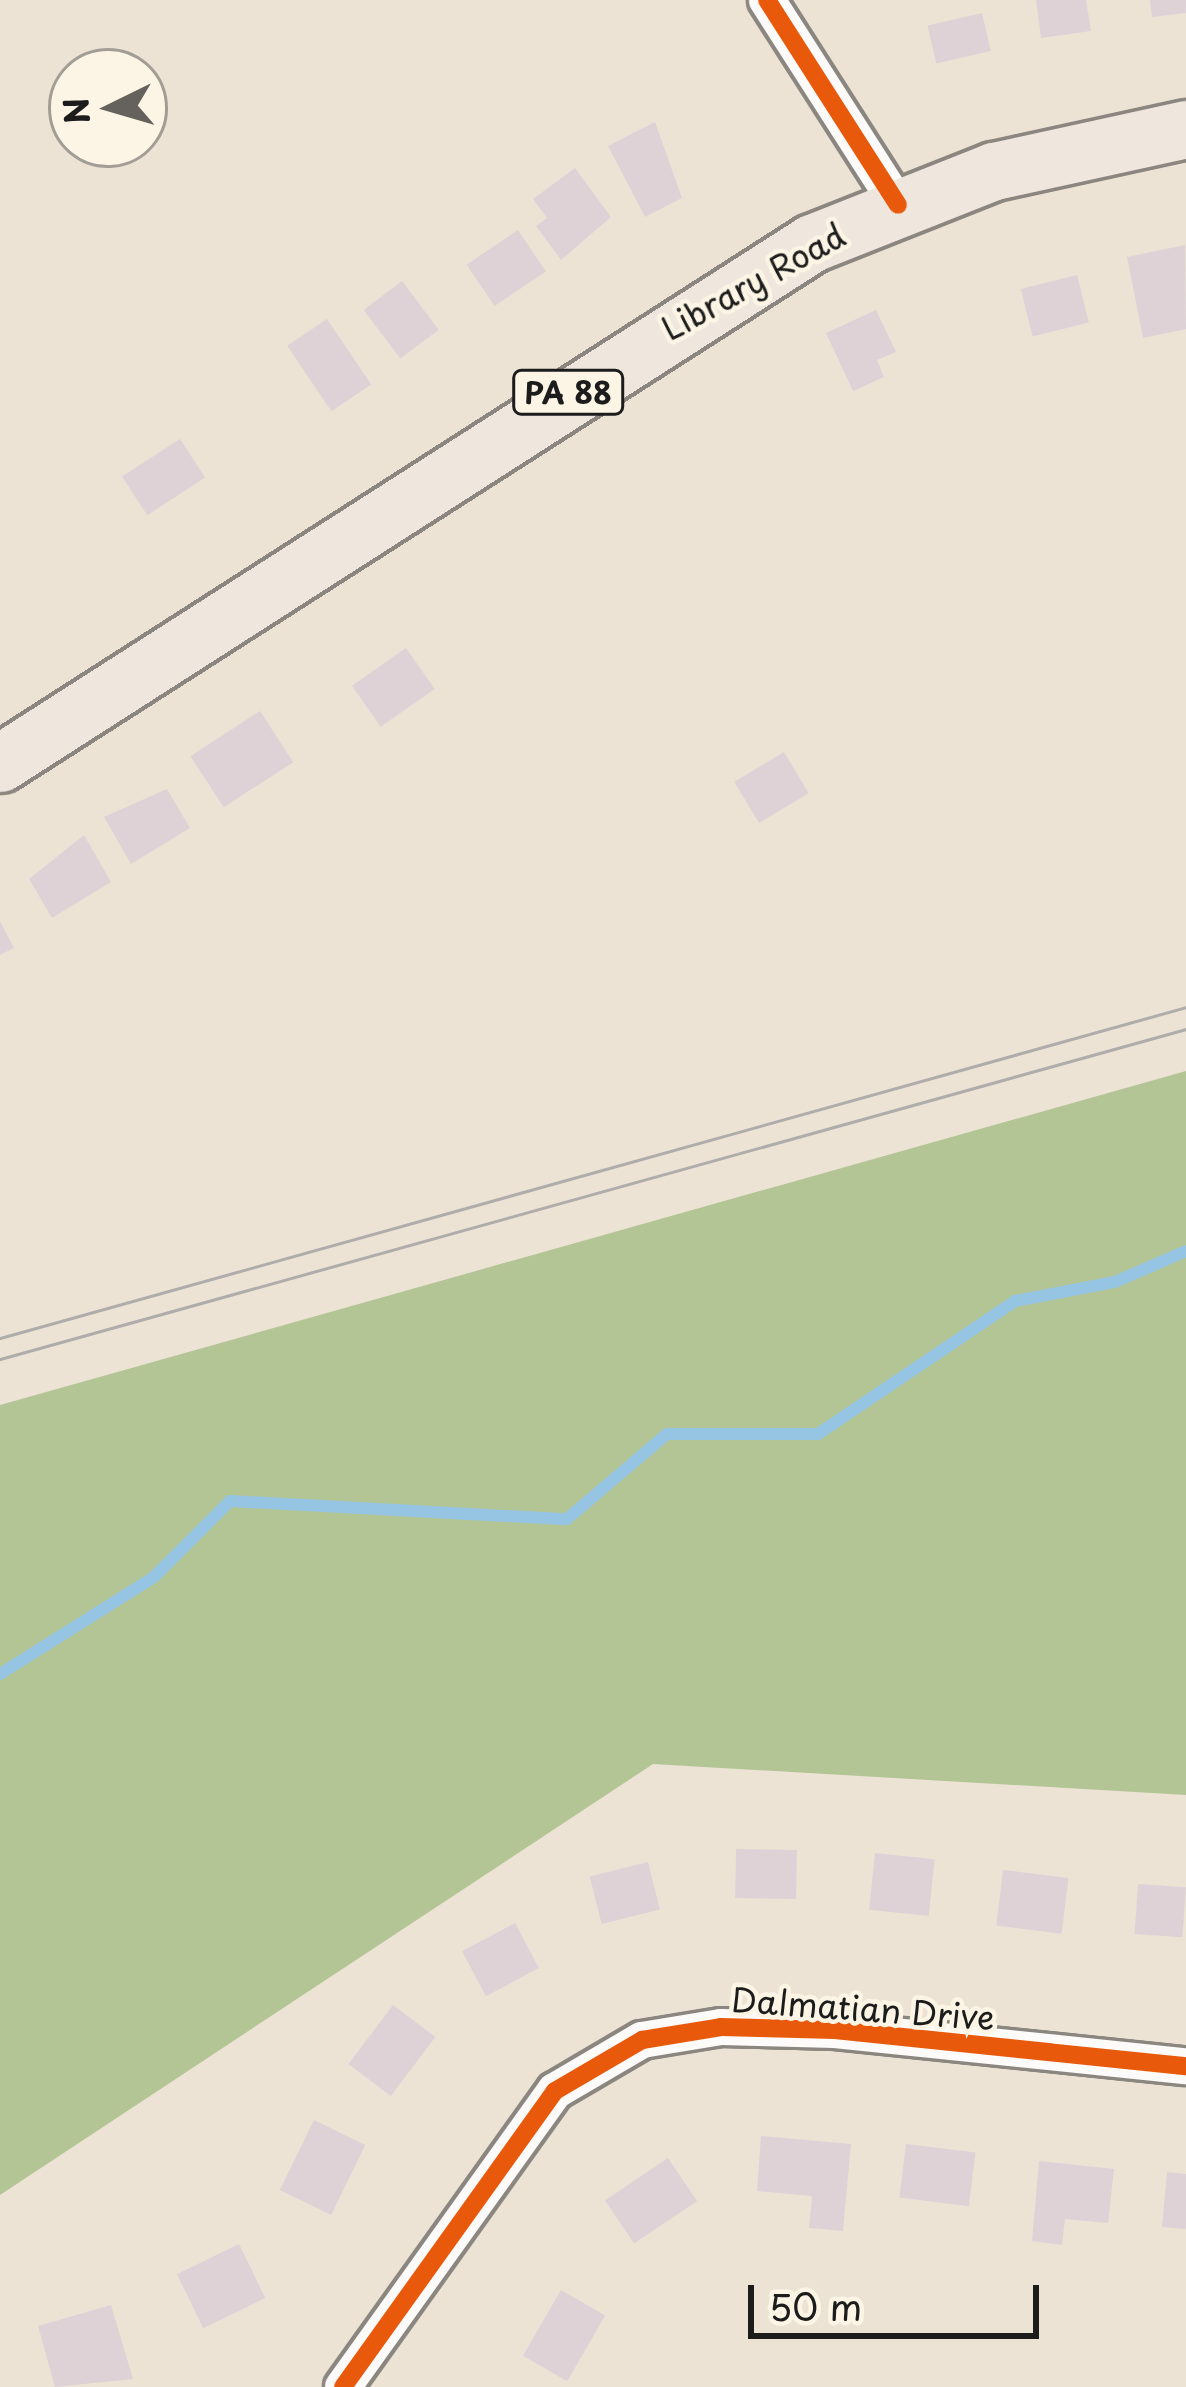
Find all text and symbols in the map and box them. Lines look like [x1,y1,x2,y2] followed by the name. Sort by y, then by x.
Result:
[48,48,168,168] north arrow
[49,96,101,126] text: N
[654,214,852,348] street label: Library Road
[511,368,625,416] road number: PA 88
[730,1979,996,2037] street label: Dalmatian Drive
[754,2261,1045,2335] scale bar
[769,2279,862,2333] text: 50 m

